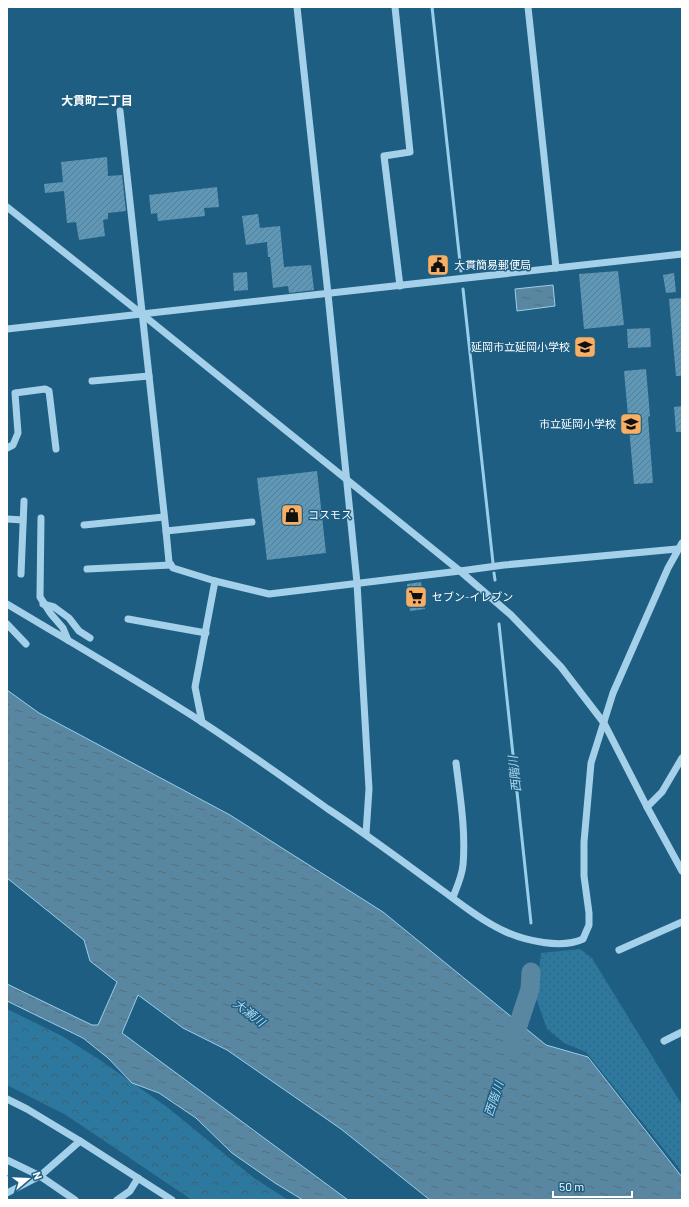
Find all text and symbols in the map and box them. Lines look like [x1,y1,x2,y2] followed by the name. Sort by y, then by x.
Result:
[61,93,133,107] district label: 大貫町二丁目
[425,252,451,278] public building icon: 大貫簡易郵便局
[454,258,531,271] place label: 大貫簡易郵便局
[572,334,598,360] school or university icon: 延岡市立延岡小学校
[471,340,570,353] place label: 延岡市立延岡小学校
[618,411,644,437] school or university icon: 市立延岡小学校
[539,417,616,430] place label: 市立延岡小学校
[279,502,305,528] shop icon: コスモス
[308,508,352,521] place label: コスモス
[403,584,429,610] supermarket icon: セブン-イレブン
[432,590,513,603] place label: セブン-イレブン
[505,753,523,793] water label: 西階川
[231,996,270,1030] water label: 大瀬川
[481,1078,506,1118] water label: 西階川
[8,1159,48,1199] north arrow
[31,1170,45,1181] text: N
[553,1173,632,1199] scale bar
[559,1179,584,1193] text: 50 m

